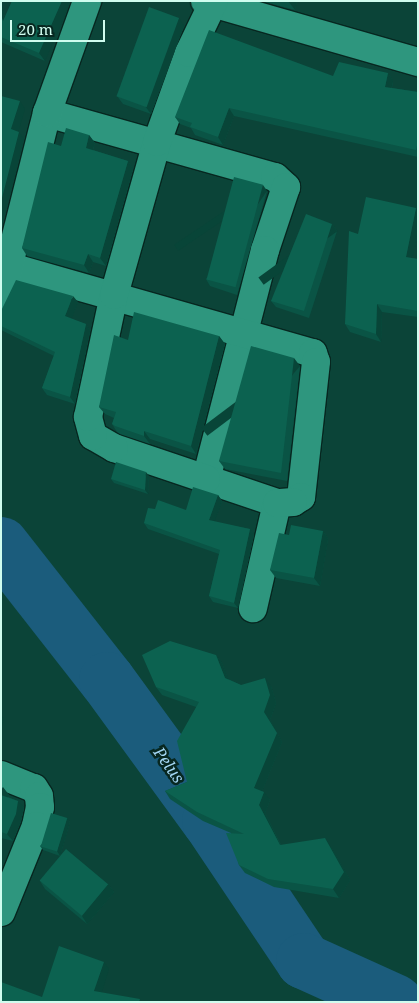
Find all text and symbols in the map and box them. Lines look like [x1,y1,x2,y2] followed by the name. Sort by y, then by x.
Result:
[12,10,108,42] scale bar
[18,19,53,39] text: 20 m
[150,743,188,787] water label: Pelus

